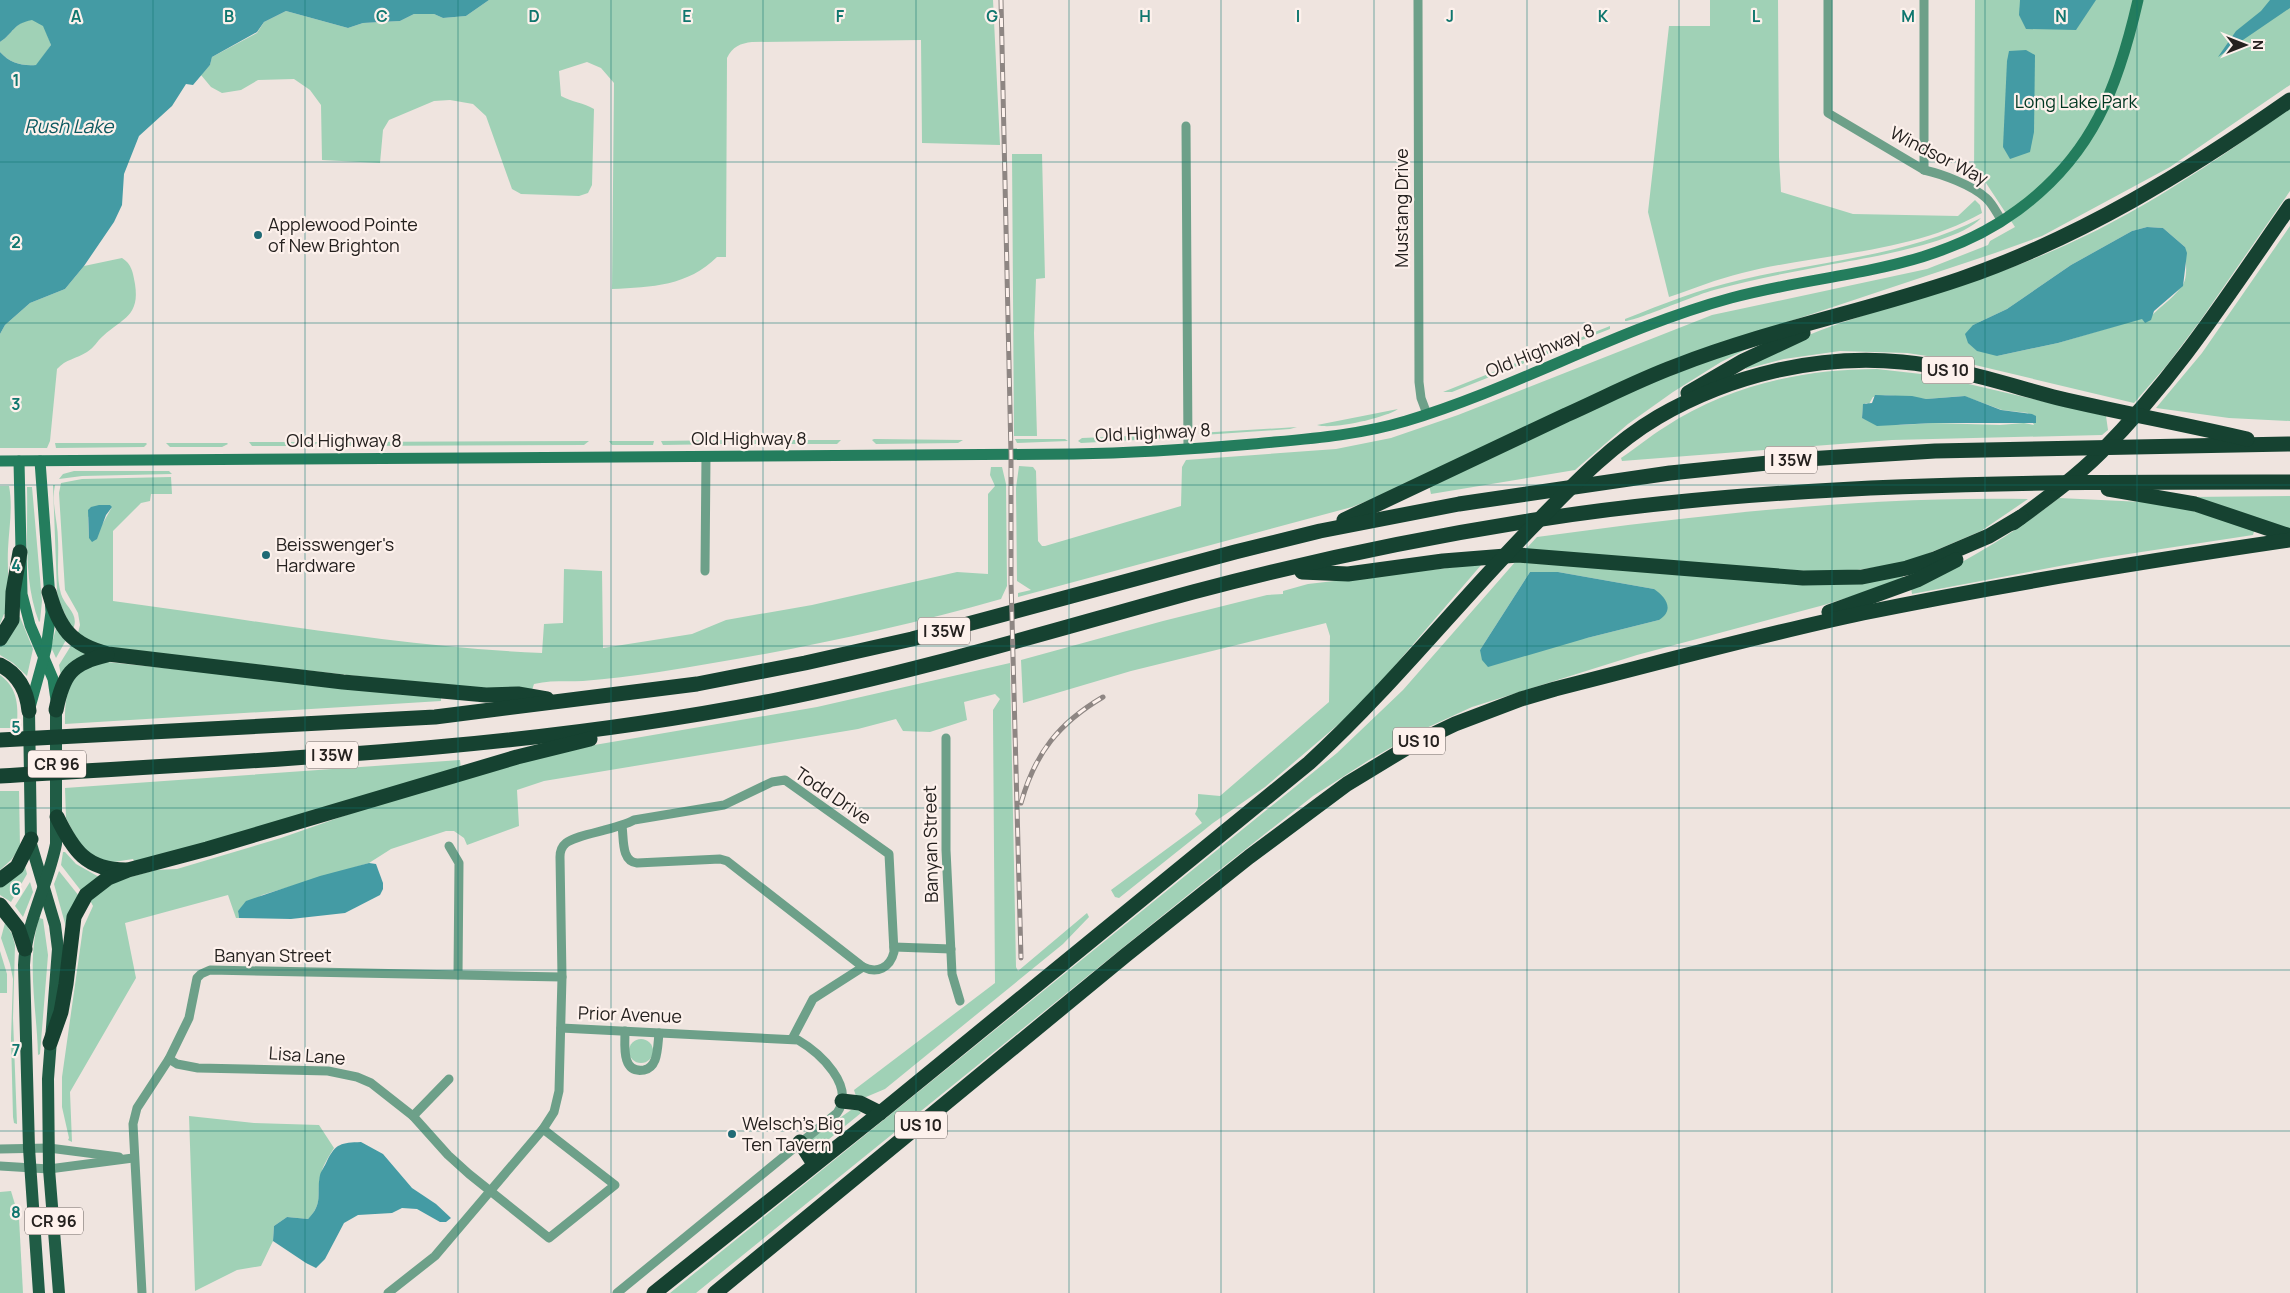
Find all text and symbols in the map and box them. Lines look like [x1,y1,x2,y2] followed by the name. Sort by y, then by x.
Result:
[71,5,82,27] text: A
[224,5,234,27] text: B
[376,5,388,27] text: C
[528,5,540,27] text: D
[682,5,692,27] text: E
[836,5,845,27] text: F
[986,5,998,27] text: G
[1139,5,1151,27] text: H
[1296,5,1300,27] text: I
[1446,5,1454,27] text: J
[1598,5,1609,27] text: K
[1752,5,1761,27] text: L
[1901,5,1915,27] text: M
[2055,5,2067,27] text: N
[2220,20,2270,70] north arrow
[2249,40,2268,50] text: N
[12,69,20,91] text: 1
[2015,89,2138,113] park label: Long Lake Park
[25,113,115,139] water label: Rush Lake
[1886,120,1993,190] street label: Windsor Way
[1389,148,1413,268] street label: Mustang Drive
[268,212,418,257] place label: Applewood Pointe of New Brighton
[252,229,264,241] marker: Applewood Pointe of New Brighton
[11,231,21,253] text: 2
[1482,317,1598,383] street label: Old Highway 8
[1922,356,1974,384] road number: US 10
[11,393,21,415] text: 3
[1095,417,1211,447] street label: Old Highway 8
[691,426,807,450] street label: Old Highway 8
[286,428,402,452] street label: Old Highway 8
[1765,446,1817,474] road number: I 35W
[276,532,394,577] place label: Beisswenger's Hardware
[260,549,272,561] marker: Beisswenger's Hardware
[11,554,21,576] text: 4
[918,618,970,644] road number: I 35W
[11,716,21,738] text: 5
[1393,728,1445,754] road number: US 10
[306,742,358,768] road number: I 35W
[28,751,86,778] road number: CR 96
[791,761,876,829] street label: Todd Drive
[917,785,943,903] street label: Banyan Street
[11,878,21,900] text: 6
[214,943,332,967] street label: Banyan Street
[578,1000,682,1028] street label: Prior Avenue
[12,1039,20,1061] text: 7
[268,1040,346,1070] street label: Lisa Lane
[742,1111,844,1156] place label: Welsch's Big Ten Tavern
[895,1112,947,1138] road number: US 10
[726,1128,738,1140] marker: Welsch's Big Ten Tavern
[11,1201,21,1223] text: 8
[25,1208,83,1234] road number: CR 96

